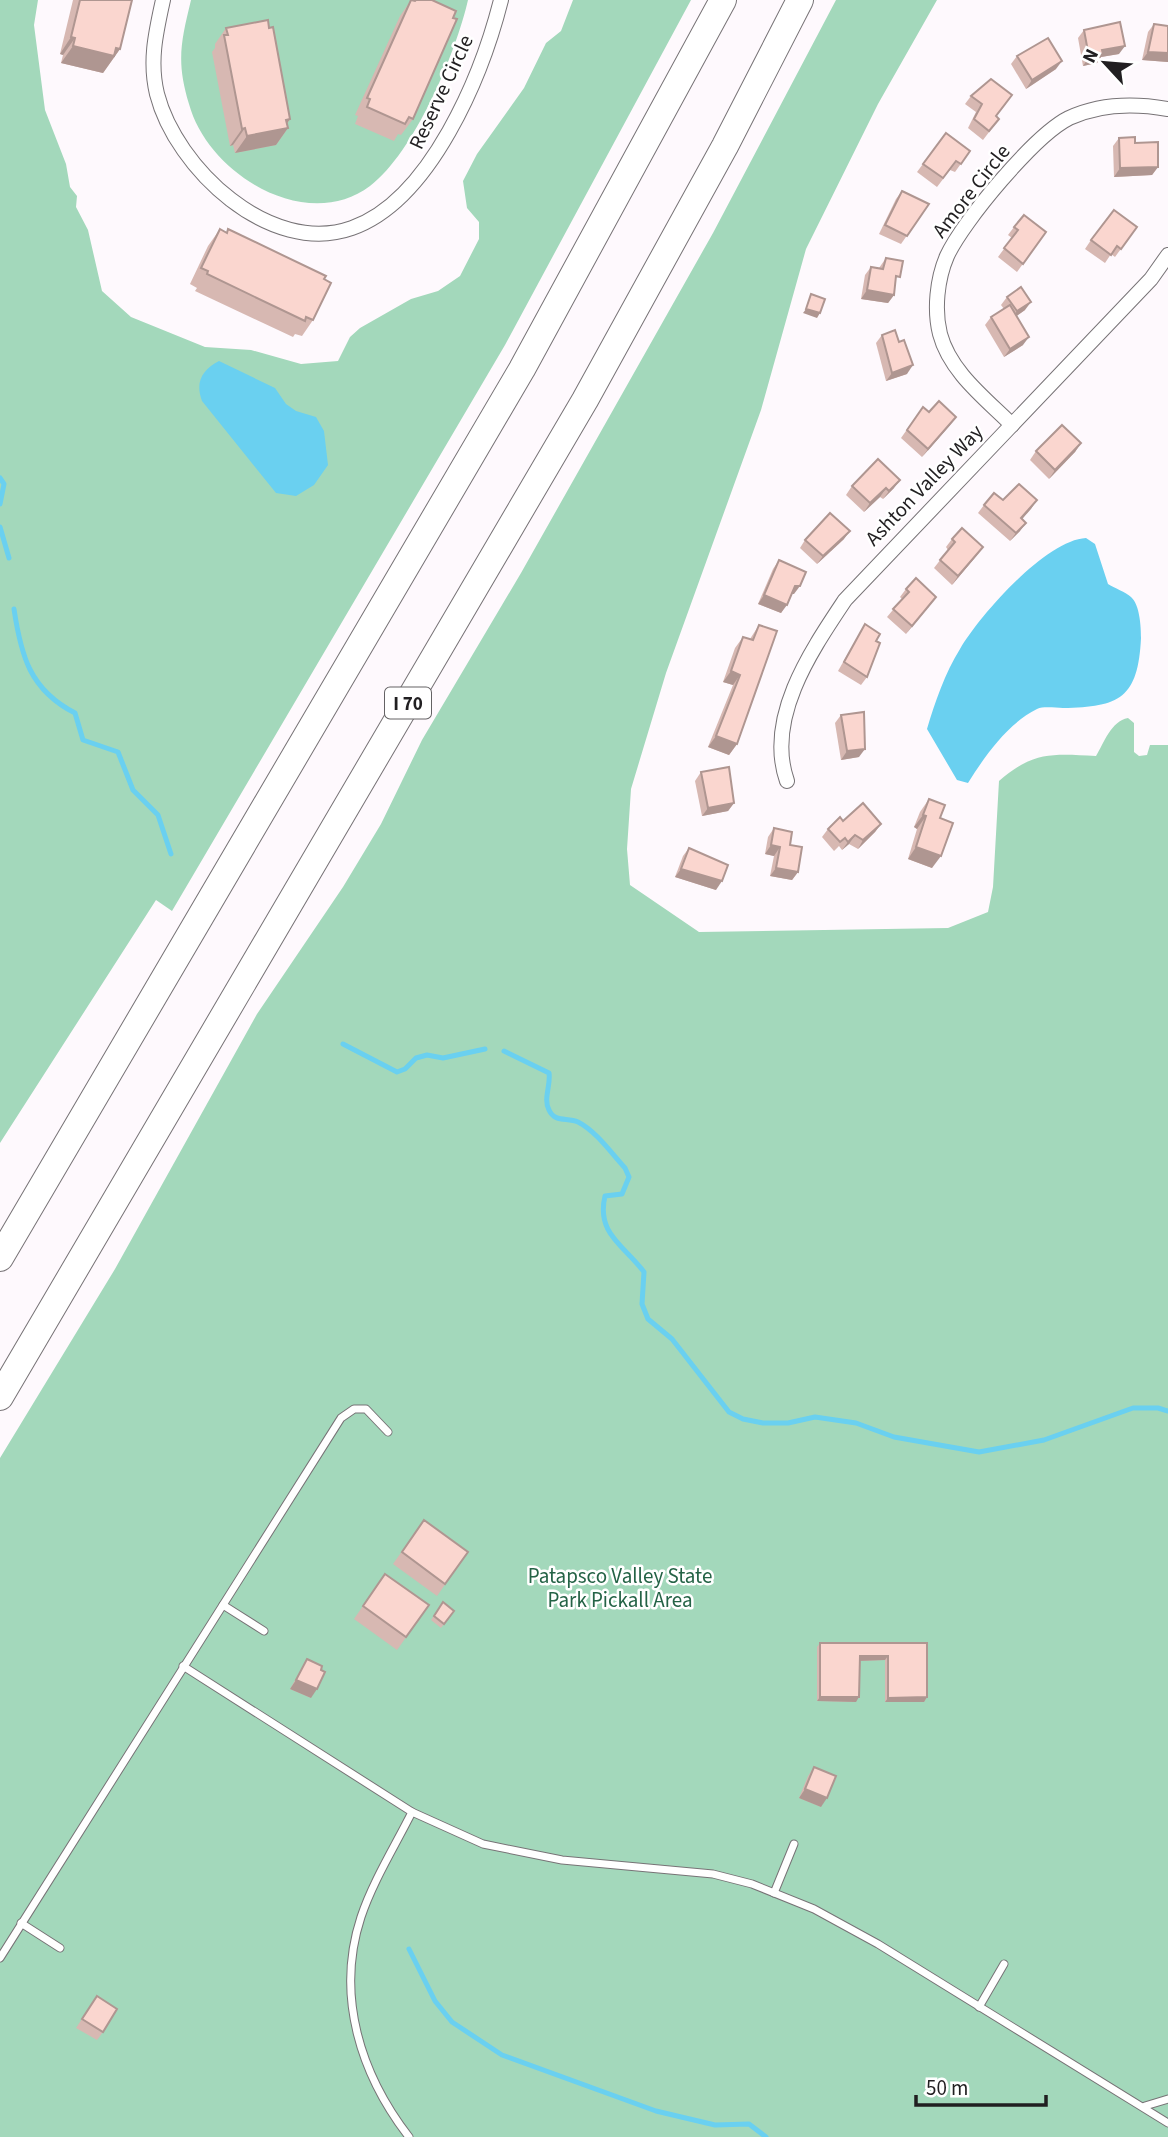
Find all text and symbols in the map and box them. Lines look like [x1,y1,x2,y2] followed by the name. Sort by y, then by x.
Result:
[1070,28,1140,98] north arrow
[401,30,481,154] street label: Reserve Circle
[1076,45,1106,68] text: N
[925,138,1017,244] street label: Amore Circle
[858,417,990,553] street label: Ashton Valley Way
[385,688,431,718] road number: I 70
[528,1561,712,1615] park label: Patapsco Valley State Park Pickall Area
[916,2064,1046,2108] scale bar
[926,2073,968,2103] text: 50 m

